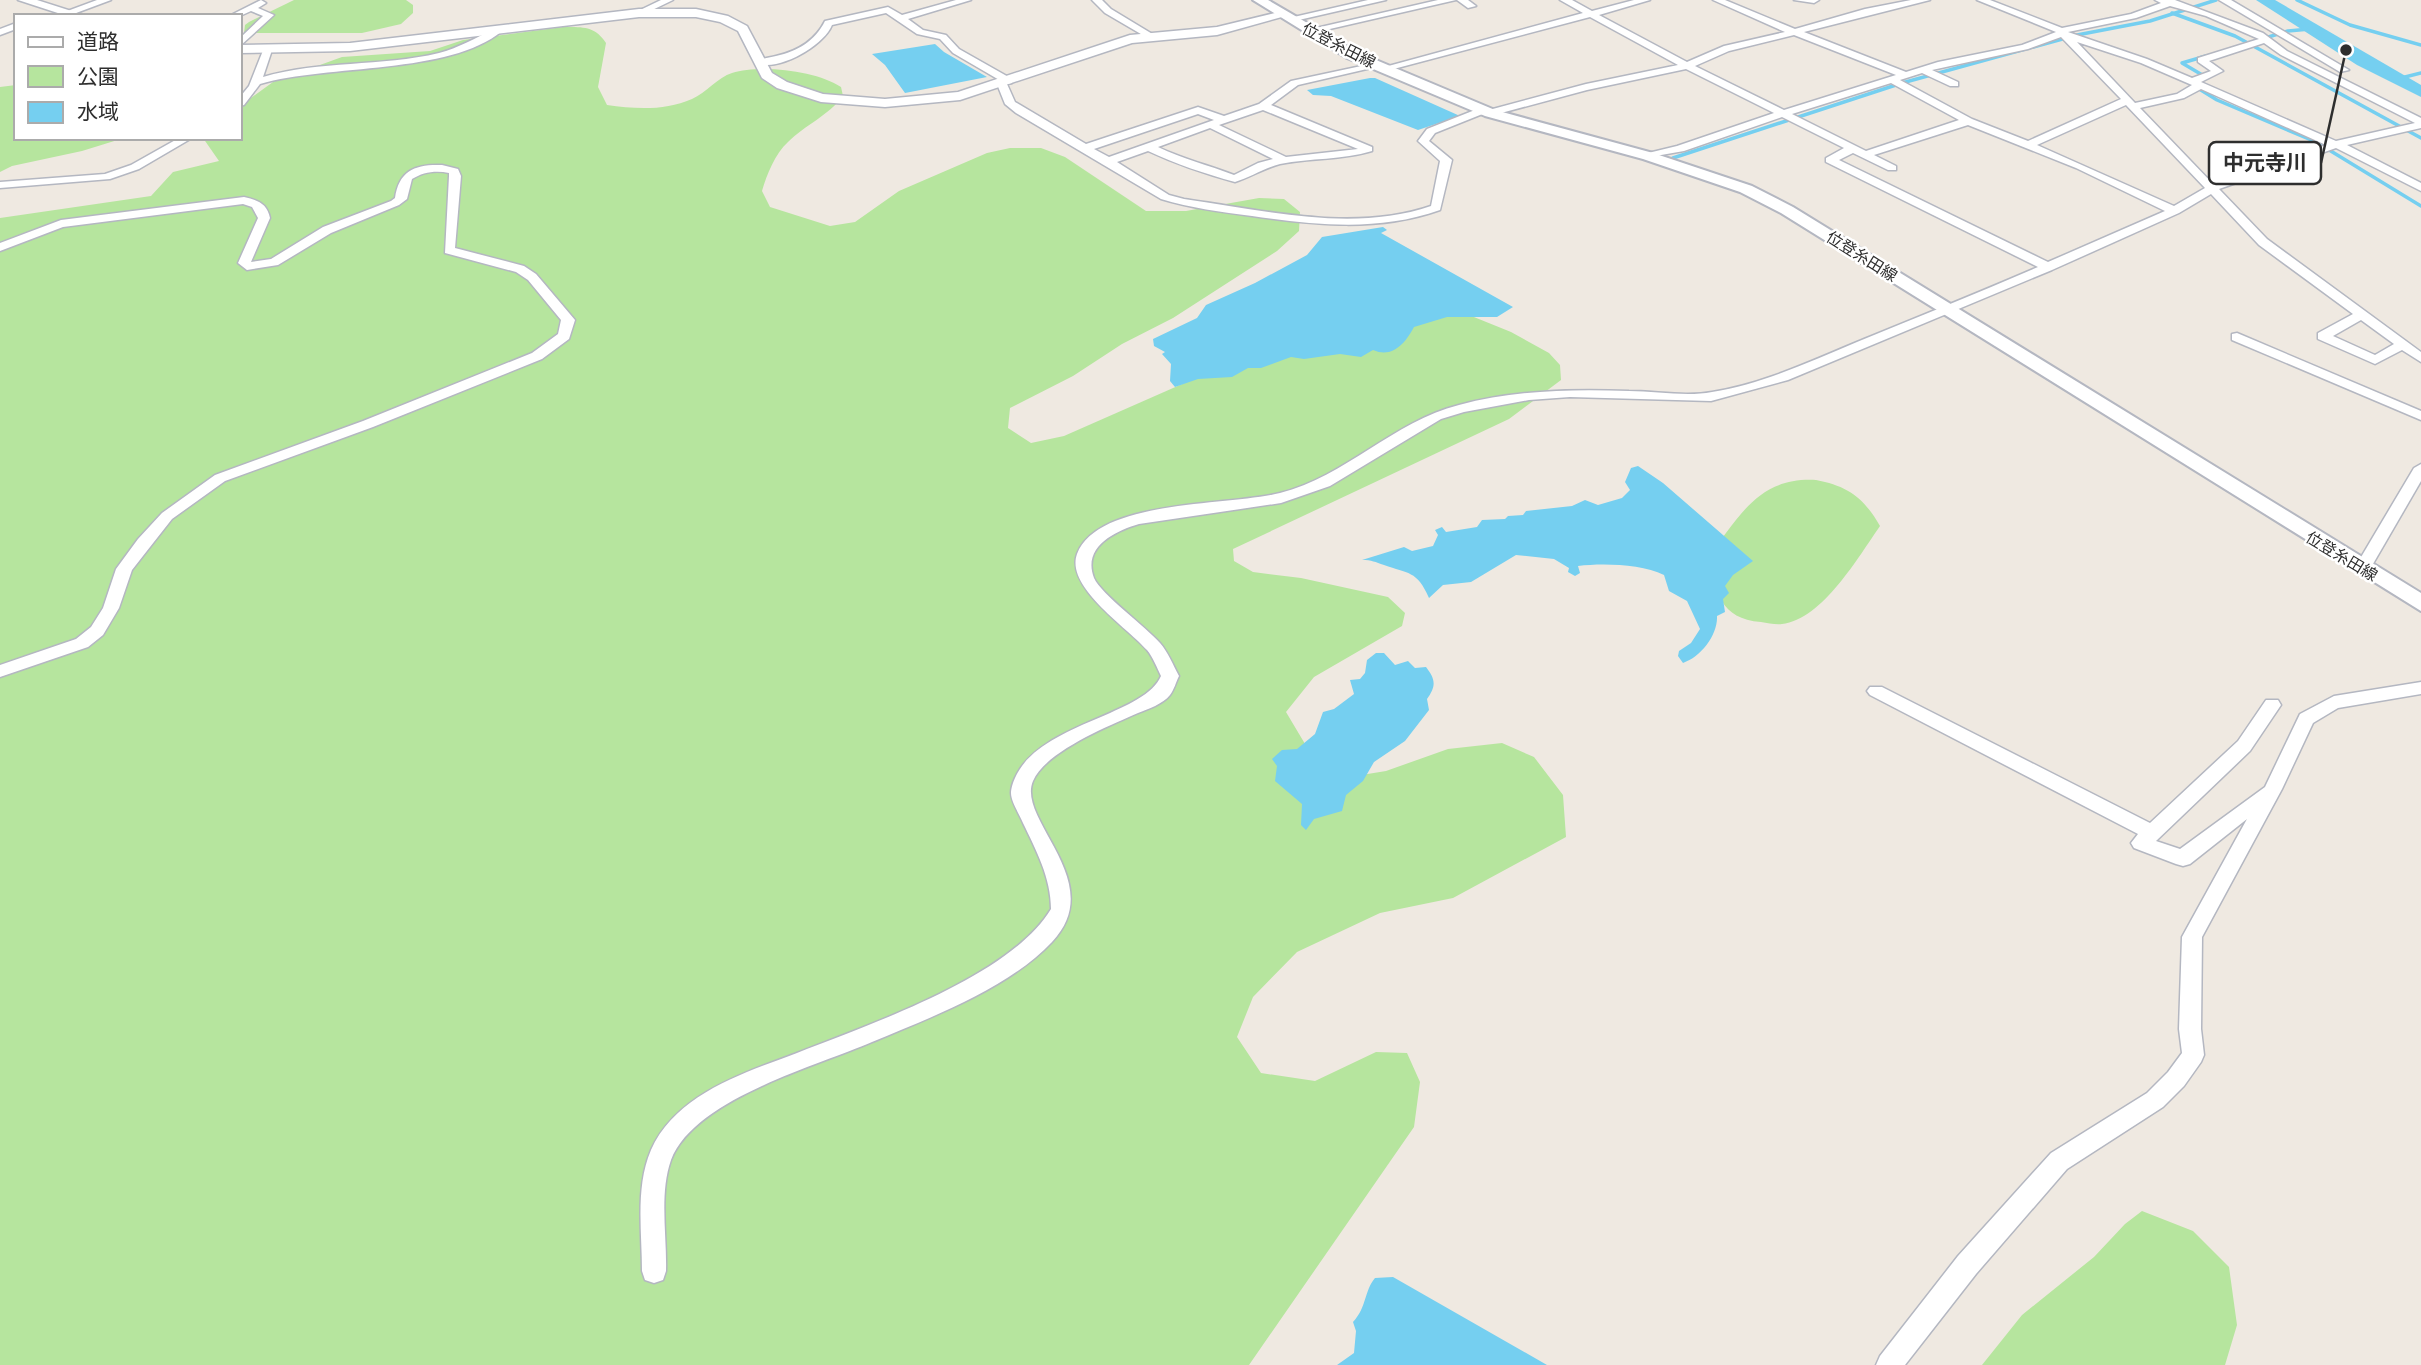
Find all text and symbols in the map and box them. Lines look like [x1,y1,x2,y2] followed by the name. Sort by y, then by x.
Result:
[14,14,242,140] legend
[1299,18,1379,72] street label: 位登糸田線
[77,28,119,54] text: 道路
[77,63,119,89] text: 公園
[77,98,119,124] text: 水域
[2209,142,2321,184] callout: 中元寺川
[2223,149,2307,175] text: 中元寺川
[1823,226,1901,286] street label: 位登糸田線
[2303,527,2381,585] street label: 位登糸田線

